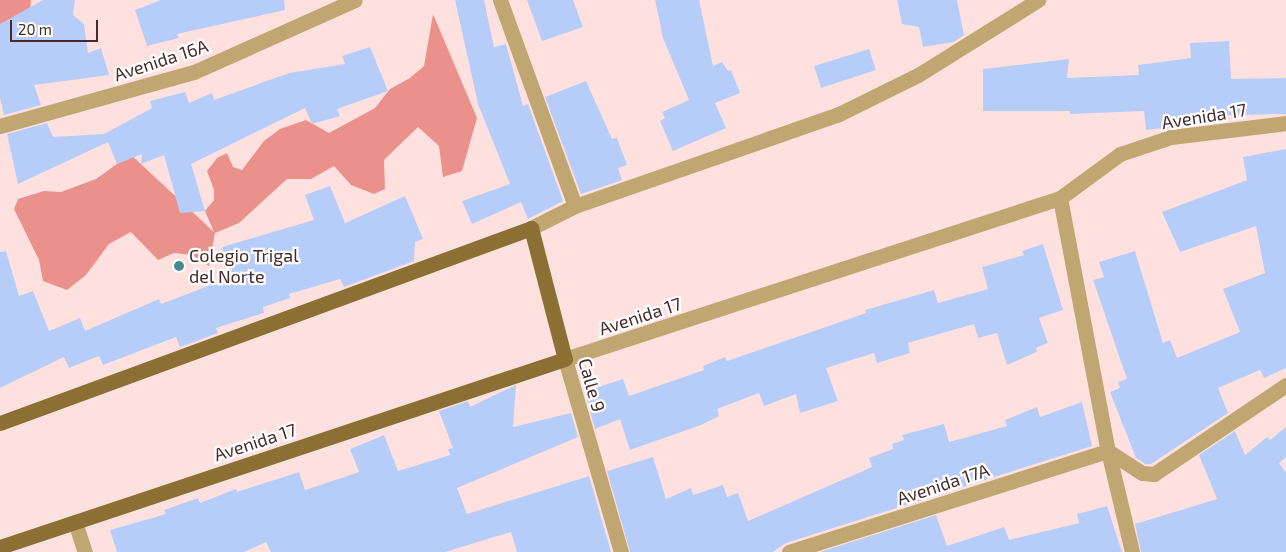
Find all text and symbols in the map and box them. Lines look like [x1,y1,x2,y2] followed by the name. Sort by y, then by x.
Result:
[12,10,100,42] scale bar
[18,20,52,38] text: 20 m
[111,35,211,85] street label: Avenida 16A
[1160,99,1248,133] street label: Avenida 17
[189,245,299,288] place label: Colegio Trigal del Norte
[173,260,185,272] marker: Colegio Trigal del Norte
[596,293,684,339] street label: Avenida 17
[574,356,610,414] street label: Calle 9
[211,419,299,465] street label: Avenida 17
[894,459,992,509] street label: Avenida 17A

